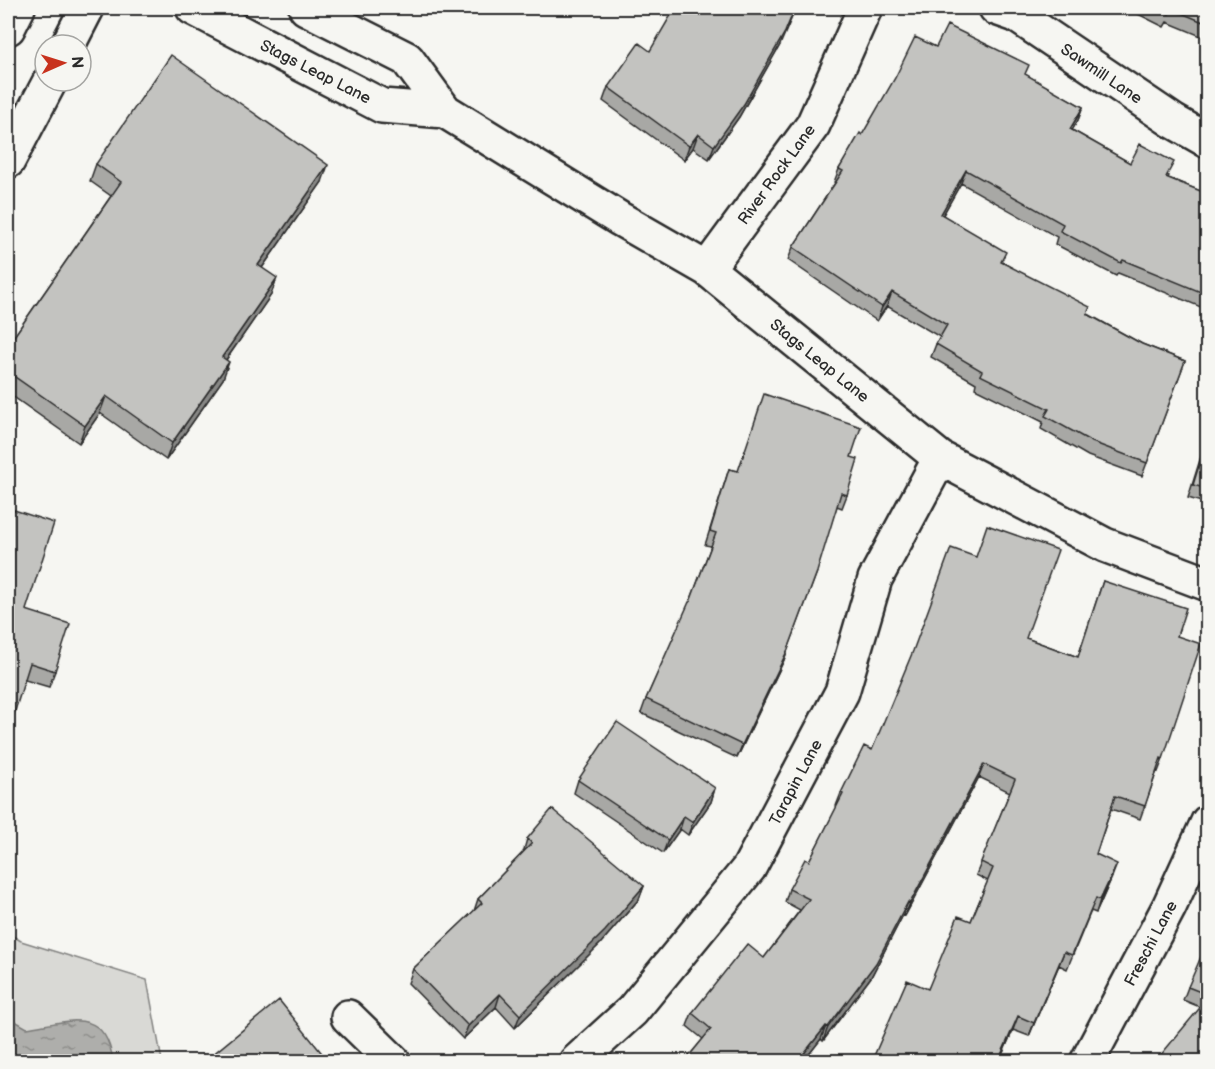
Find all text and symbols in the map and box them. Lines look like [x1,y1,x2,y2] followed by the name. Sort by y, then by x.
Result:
[33,33,93,93] north arrow
[257,36,374,109] street label: Stags Leap Lane
[1057,40,1146,109] street label: Sawmill Lane
[67,56,86,69] text: N
[735,121,820,229] street label: River Rock Lane
[766,315,873,407] street label: Stags Leap Lane
[766,736,827,829] street label: Tarapin Lane
[1121,897,1182,990] street label: Freschi Lane

